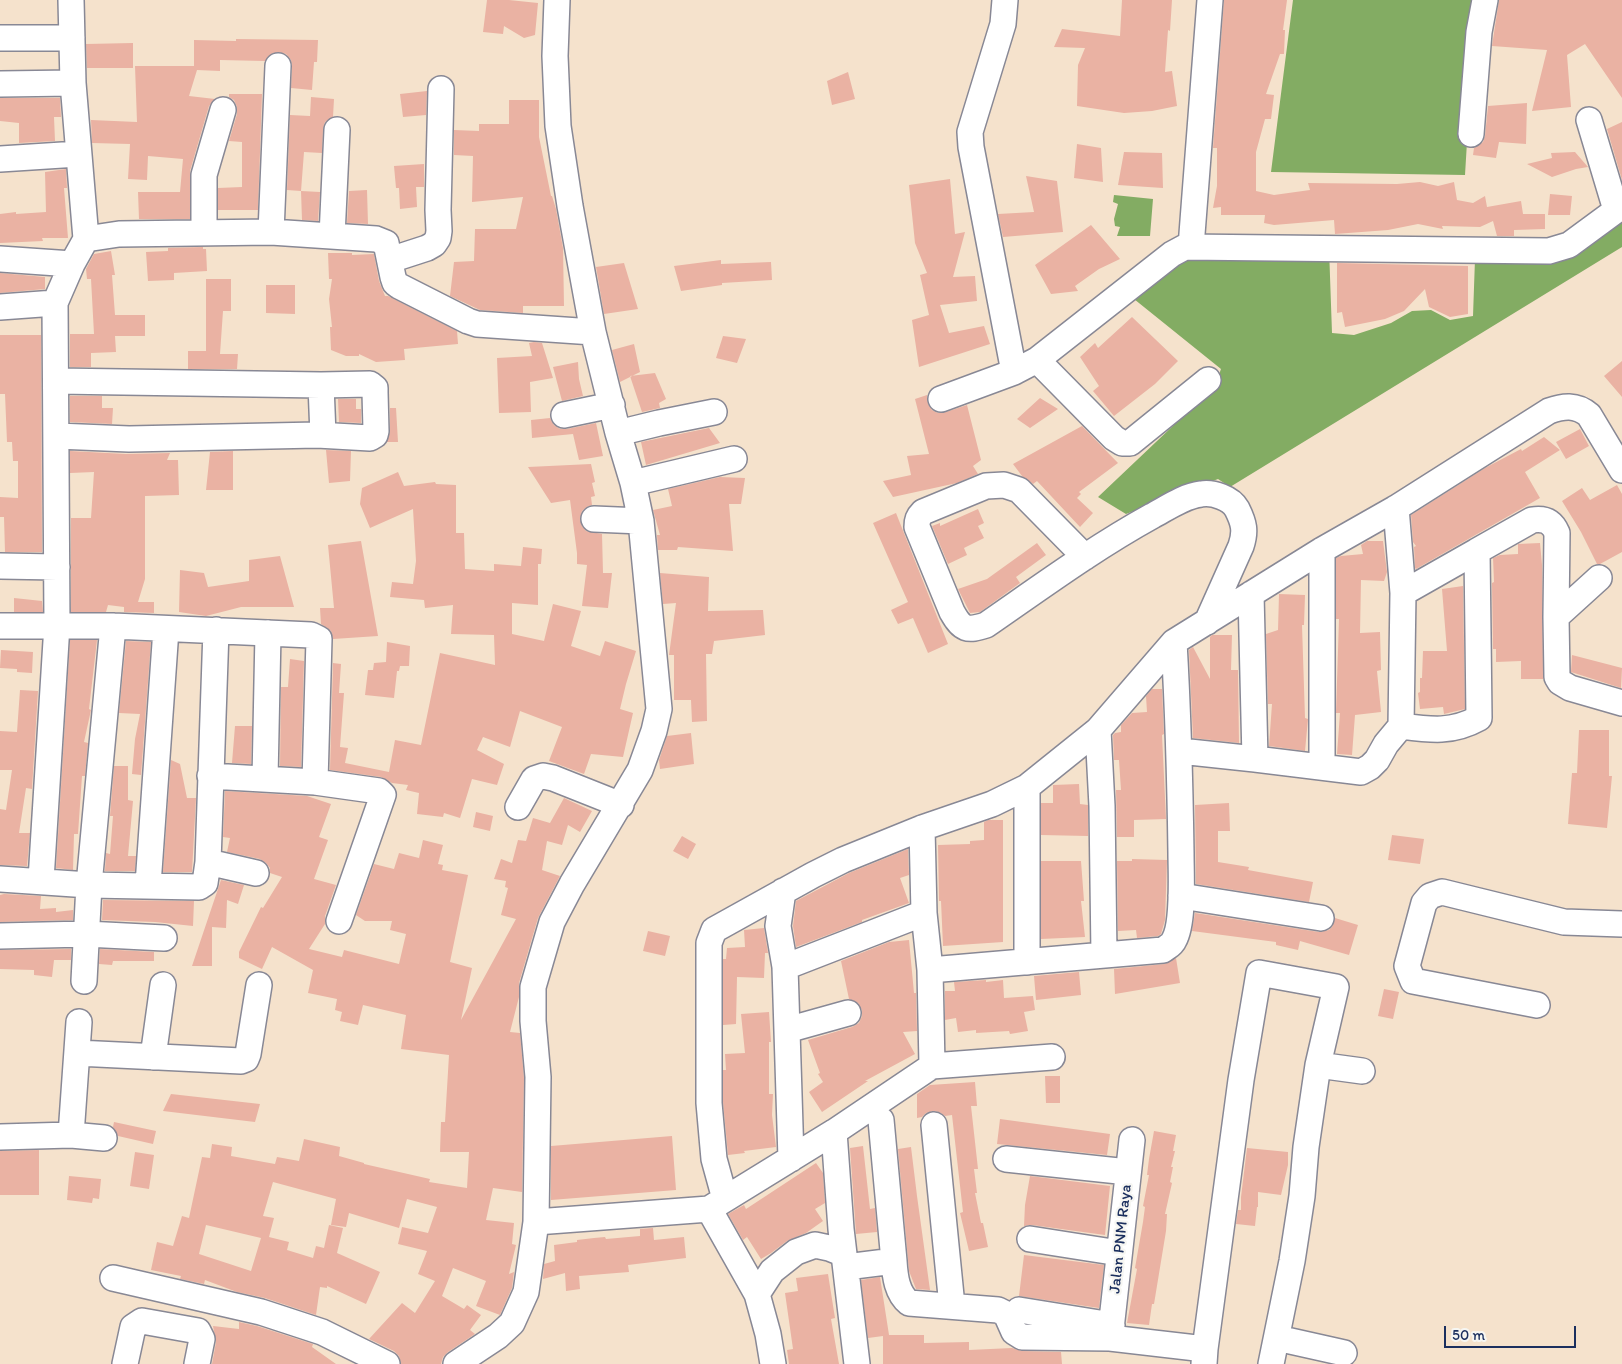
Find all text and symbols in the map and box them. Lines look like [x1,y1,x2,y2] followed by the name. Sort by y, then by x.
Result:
[1106,1184,1136,1294] street label: Jalan PNM Raya
[1447,1316,1580,1348] scale bar
[1452,1326,1485,1344] text: 50 m

